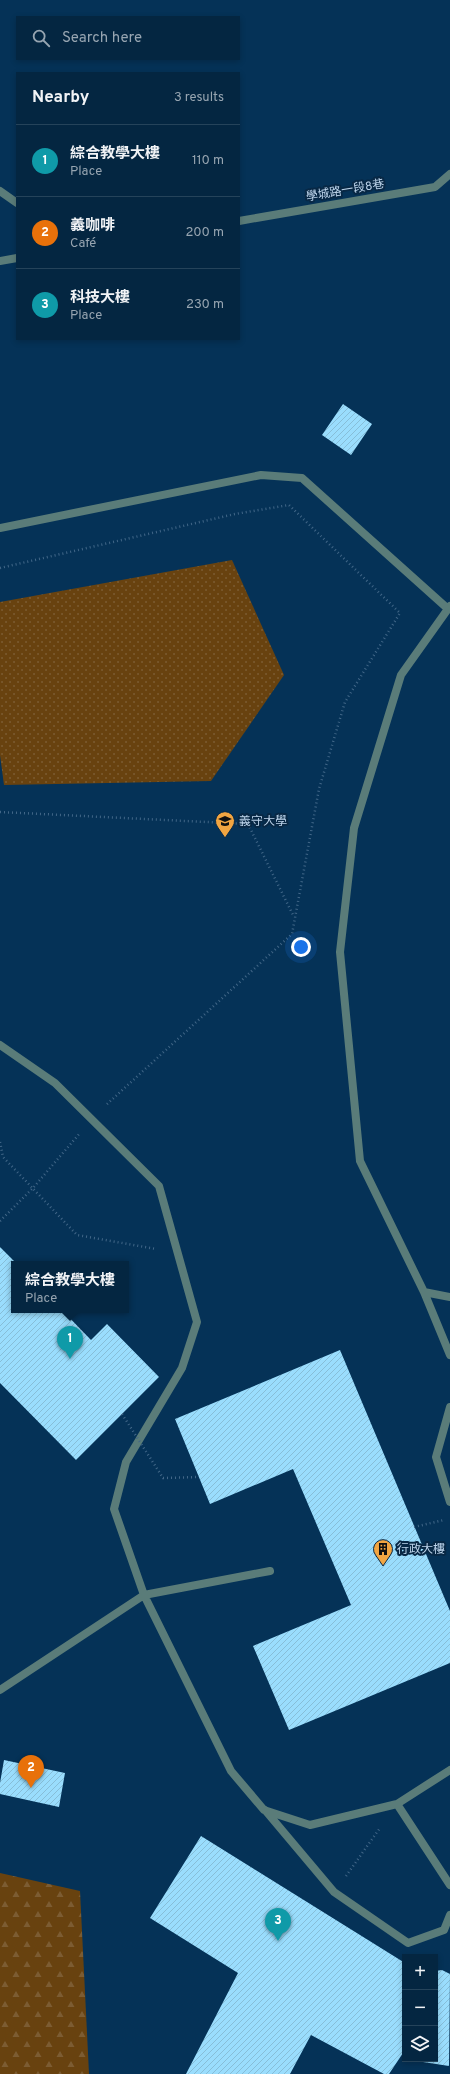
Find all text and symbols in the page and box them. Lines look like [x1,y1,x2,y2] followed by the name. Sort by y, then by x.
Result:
[16,16,240,60] search box
[30,27,52,49] icon: search
[62,29,142,48] text: Search here
[32,87,89,109] text: Nearby
[174,90,224,106] text: 3 results
[70,145,160,164] text: 綜合教學大樓
[42,153,48,169] text: 1
[192,153,224,169] text: 110 m
[70,164,102,180] text: Place
[305,176,386,206] street label: 學城路一段8巷
[70,217,115,236] text: 義咖啡
[41,225,49,241] text: 2
[185,225,224,241] text: 200 m
[70,236,96,252] text: Café
[70,289,130,308] text: 科技大樓
[41,297,49,313] text: 3
[186,297,224,313] text: 230 m
[70,308,102,324] text: Place
[214,810,236,838] school or university icon: 義守大學
[239,814,287,830] place label: 義守大學
[291,937,311,957] your location
[11,1261,129,1313] popup
[25,1272,115,1291] text: 綜合教學大樓
[25,1291,57,1307] text: Place
[57,1326,83,1359] pin: 1
[372,1538,394,1566] building icon: 行政大樓
[397,1542,445,1558] place label: 行政大樓
[18,1755,44,1788] pin: 2
[265,1908,291,1941] pin: 3
[402,1954,438,2062] map controls
[402,1954,438,1990] button: +
[402,1990,438,2026] button: −
[402,2026,438,2062] button: layers

